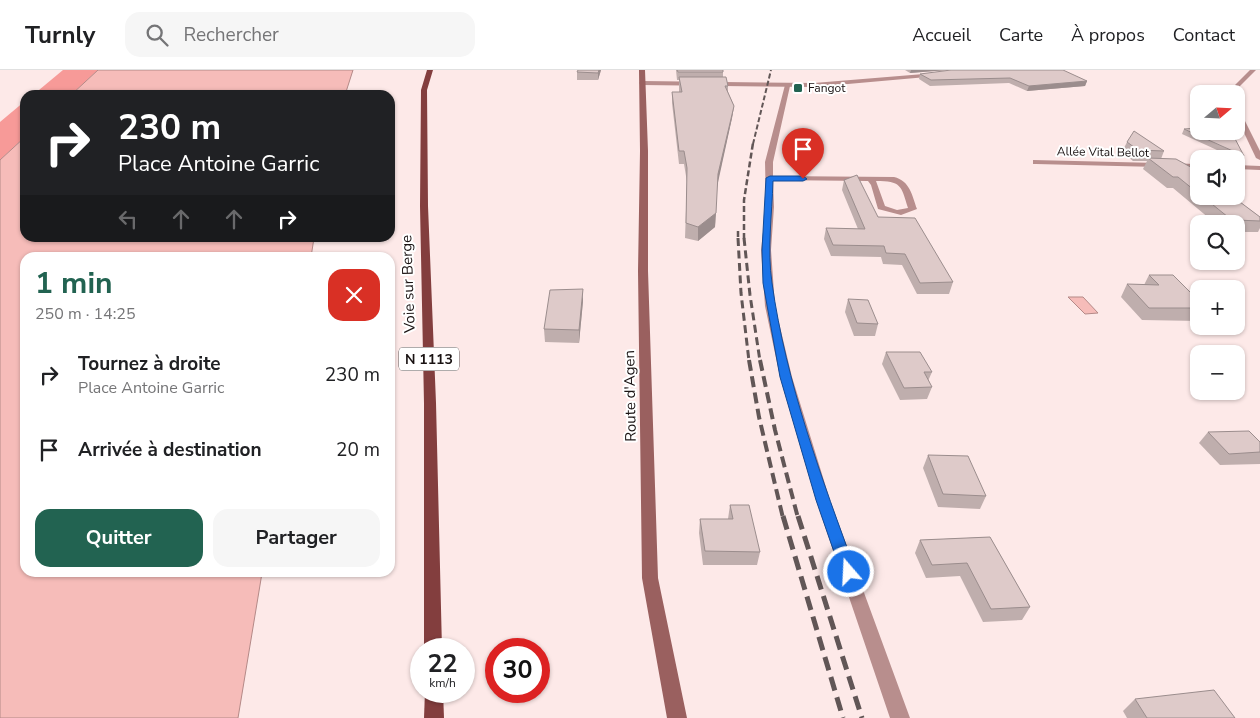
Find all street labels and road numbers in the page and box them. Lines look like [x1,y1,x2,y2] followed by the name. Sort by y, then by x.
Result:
[1057,143,1150,161] street label: Allée Vital Bellot
[396,235,420,334] street label: Voie sur Berge
[399,348,459,370] road number: N 1113
[619,350,641,442] street label: Route d'Agen

